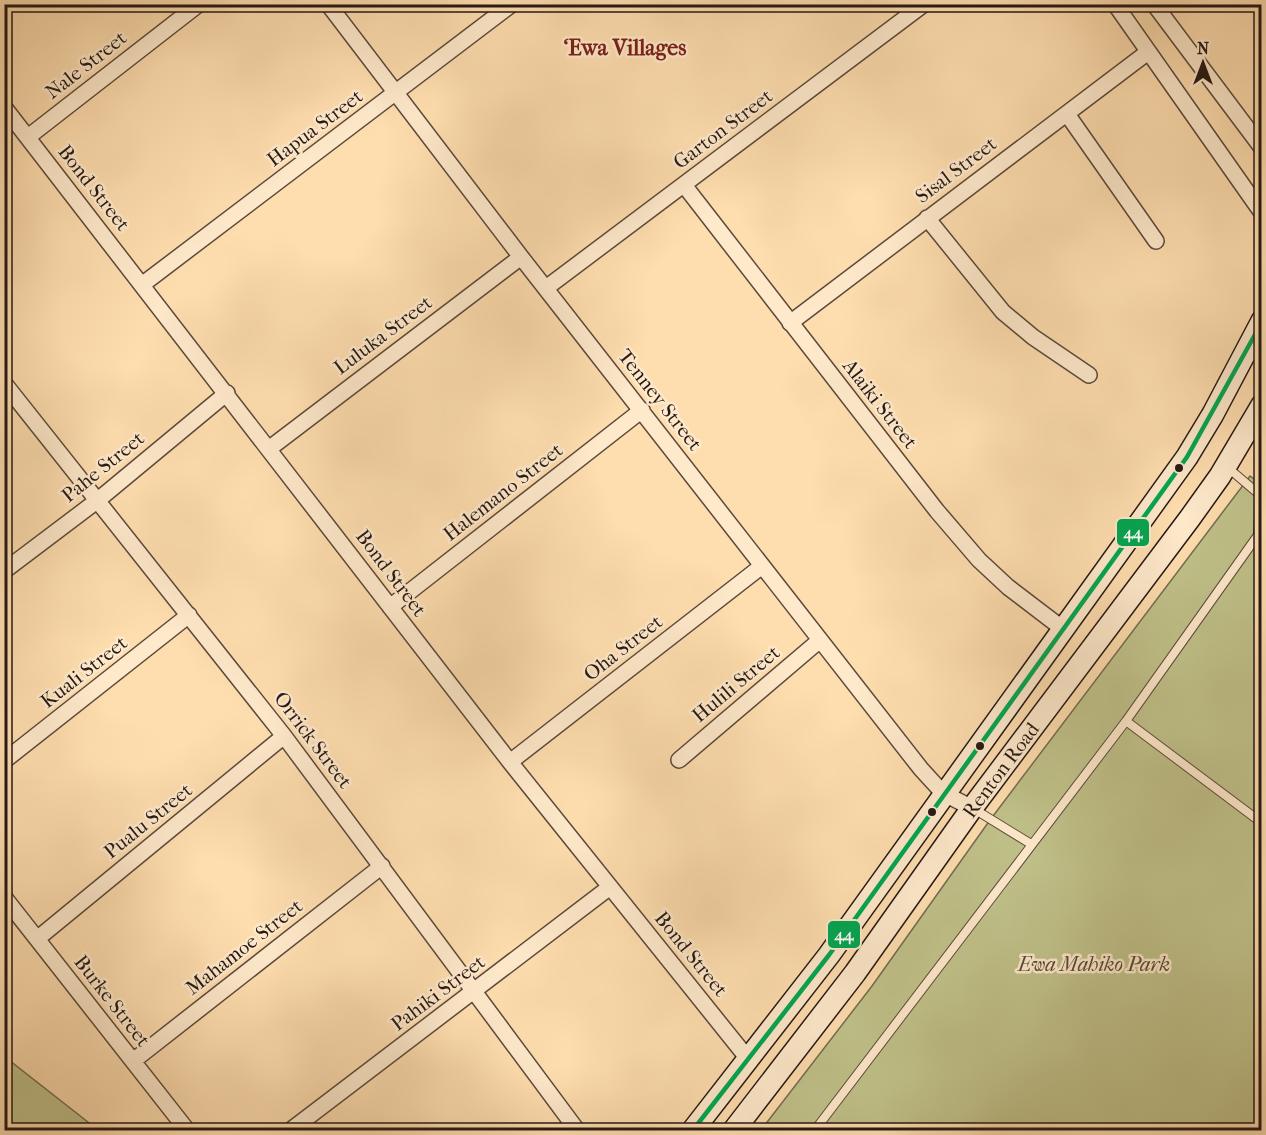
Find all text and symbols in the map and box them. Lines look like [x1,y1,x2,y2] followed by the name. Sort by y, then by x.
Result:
[41,26,131,104] street label: Nale Street
[1173,33,1233,93] north arrow
[564,35,686,61] district label: ‘Ewa Villages
[1197,39,1210,58] text: N
[669,84,777,174] street label: Garton Street
[263,85,367,171] street label: Hapua Street
[911,132,1001,208] street label: Sisal Street
[53,141,135,235] street label: Bond Street
[330,291,436,379] street label: Luluka Street
[613,345,707,455] street label: Tenney Street
[837,354,922,453] street label: Alaiki Street
[57,427,149,507] street label: Pahe Street
[439,438,567,546] street label: Halemano Street
[1173,462,1185,474] unlabelled marker
[1116,518,1150,547] line badge: 44
[1123,523,1144,543] text: 44
[351,525,431,621] street label: Bond Street
[579,610,667,686] street label: Oha Street
[36,631,132,713] street label: Kuali Street
[688,641,784,727] street label: Hulili Street
[269,687,357,793] street label: Orrick Street
[957,717,1044,822] street label: Renton Road
[974,740,986,752] unlabelled marker
[99,779,197,863] street label: Pualu Street
[926,806,938,818] unlabelled marker
[181,894,307,1000] street label: Mahamoe Street
[650,907,732,1001] street label: Bond Street
[827,920,861,949] line badge: 44
[834,925,855,945] text: 44
[387,950,489,1036] street label: Pahiki Street
[69,951,155,1051] street label: Burke Street
[1017,953,1170,976] park label: Ewa Mahiko Park

